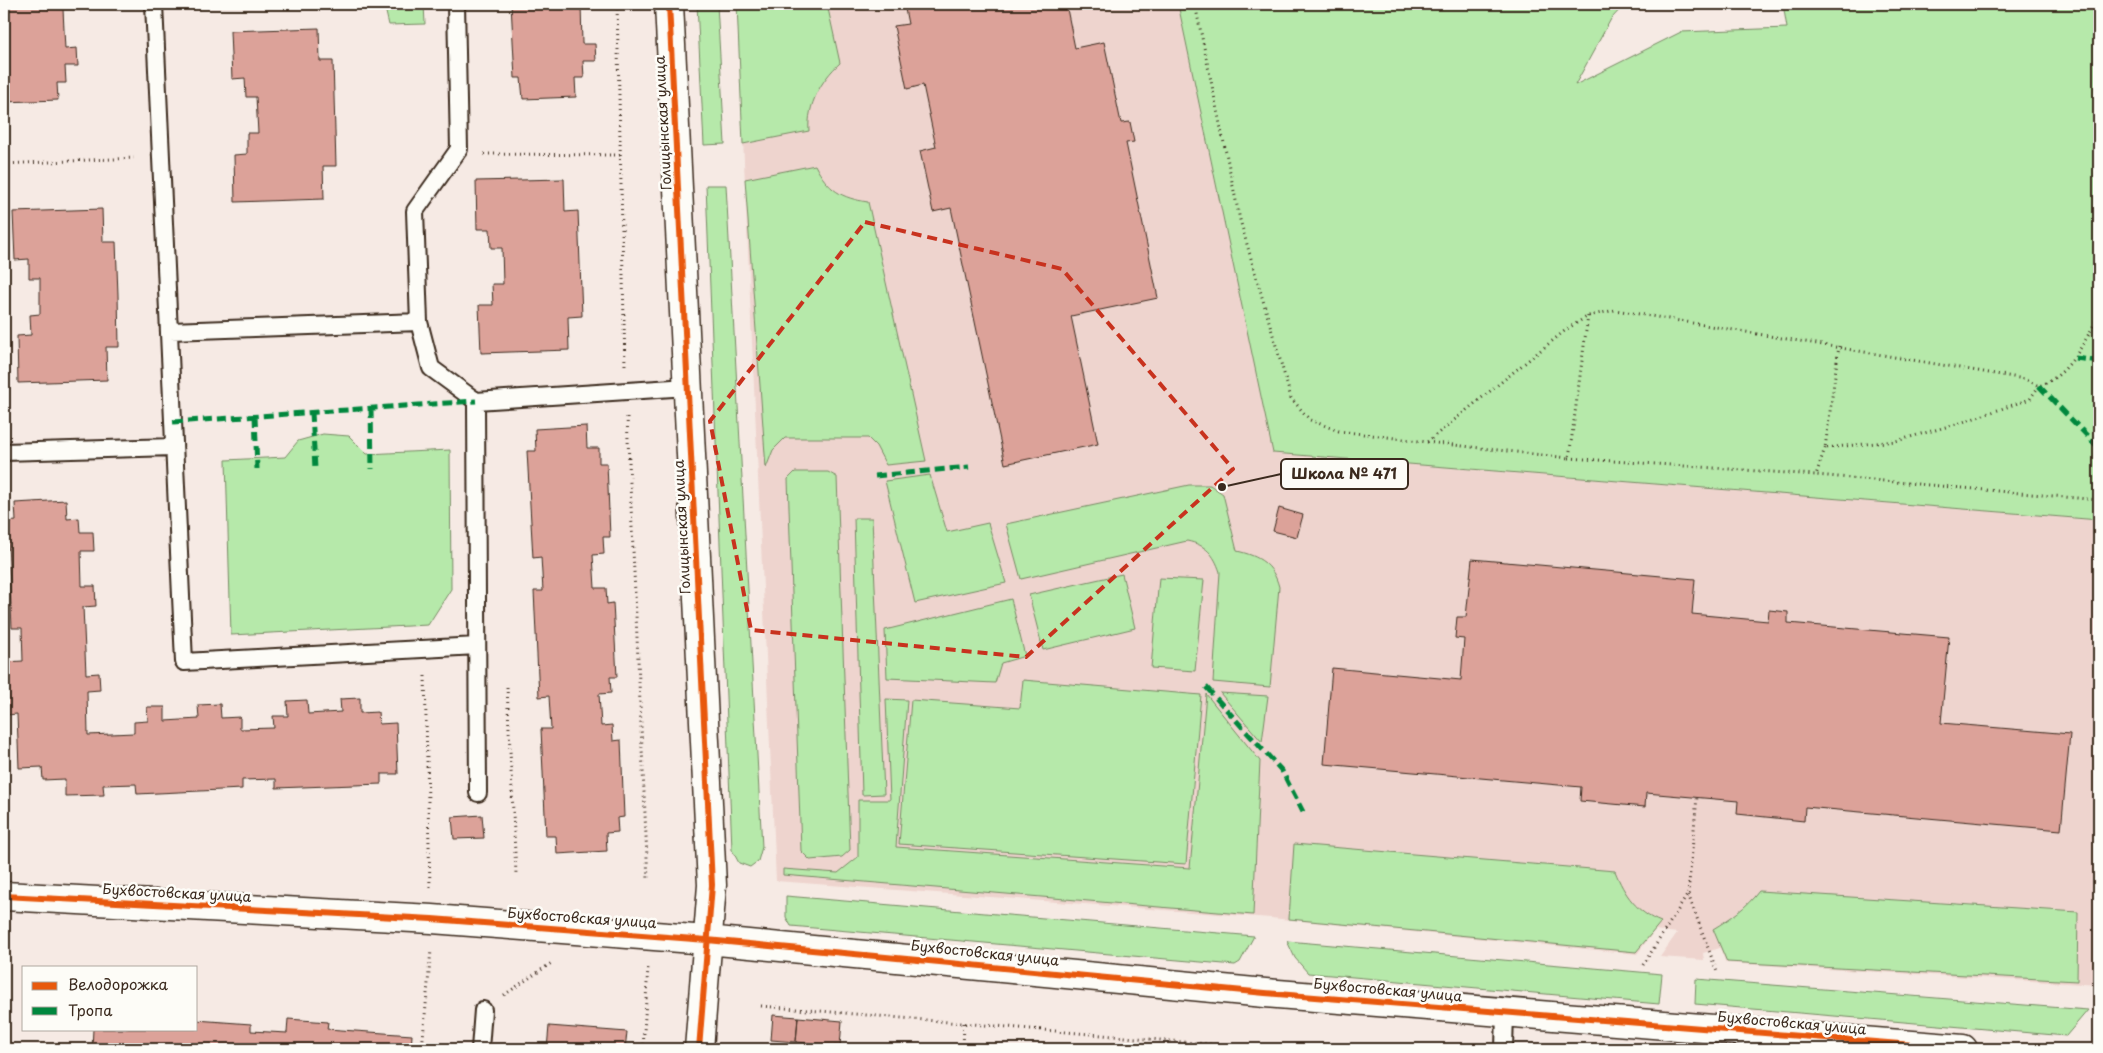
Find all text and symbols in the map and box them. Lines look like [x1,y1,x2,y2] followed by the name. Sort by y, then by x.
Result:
[648,55,677,191] street label: Голицынская улица
[667,459,696,595] street label: Голицынская улица
[1281,459,1408,489] callout: Школа № 471
[1291,461,1397,484] text: Школа № 471
[102,878,252,907] street label: Бухвостовская улица
[507,902,657,933] street label: Бухвостовская улица
[910,934,1060,971] street label: Бухвостовская улица
[22,966,198,1030] legend
[68,972,169,995] text: Велодорожка
[1313,973,1463,1006] street label: Бухвостовская улица
[68,998,113,1021] text: Тропа
[1717,1006,1867,1039] street label: Бухвостовская улица

